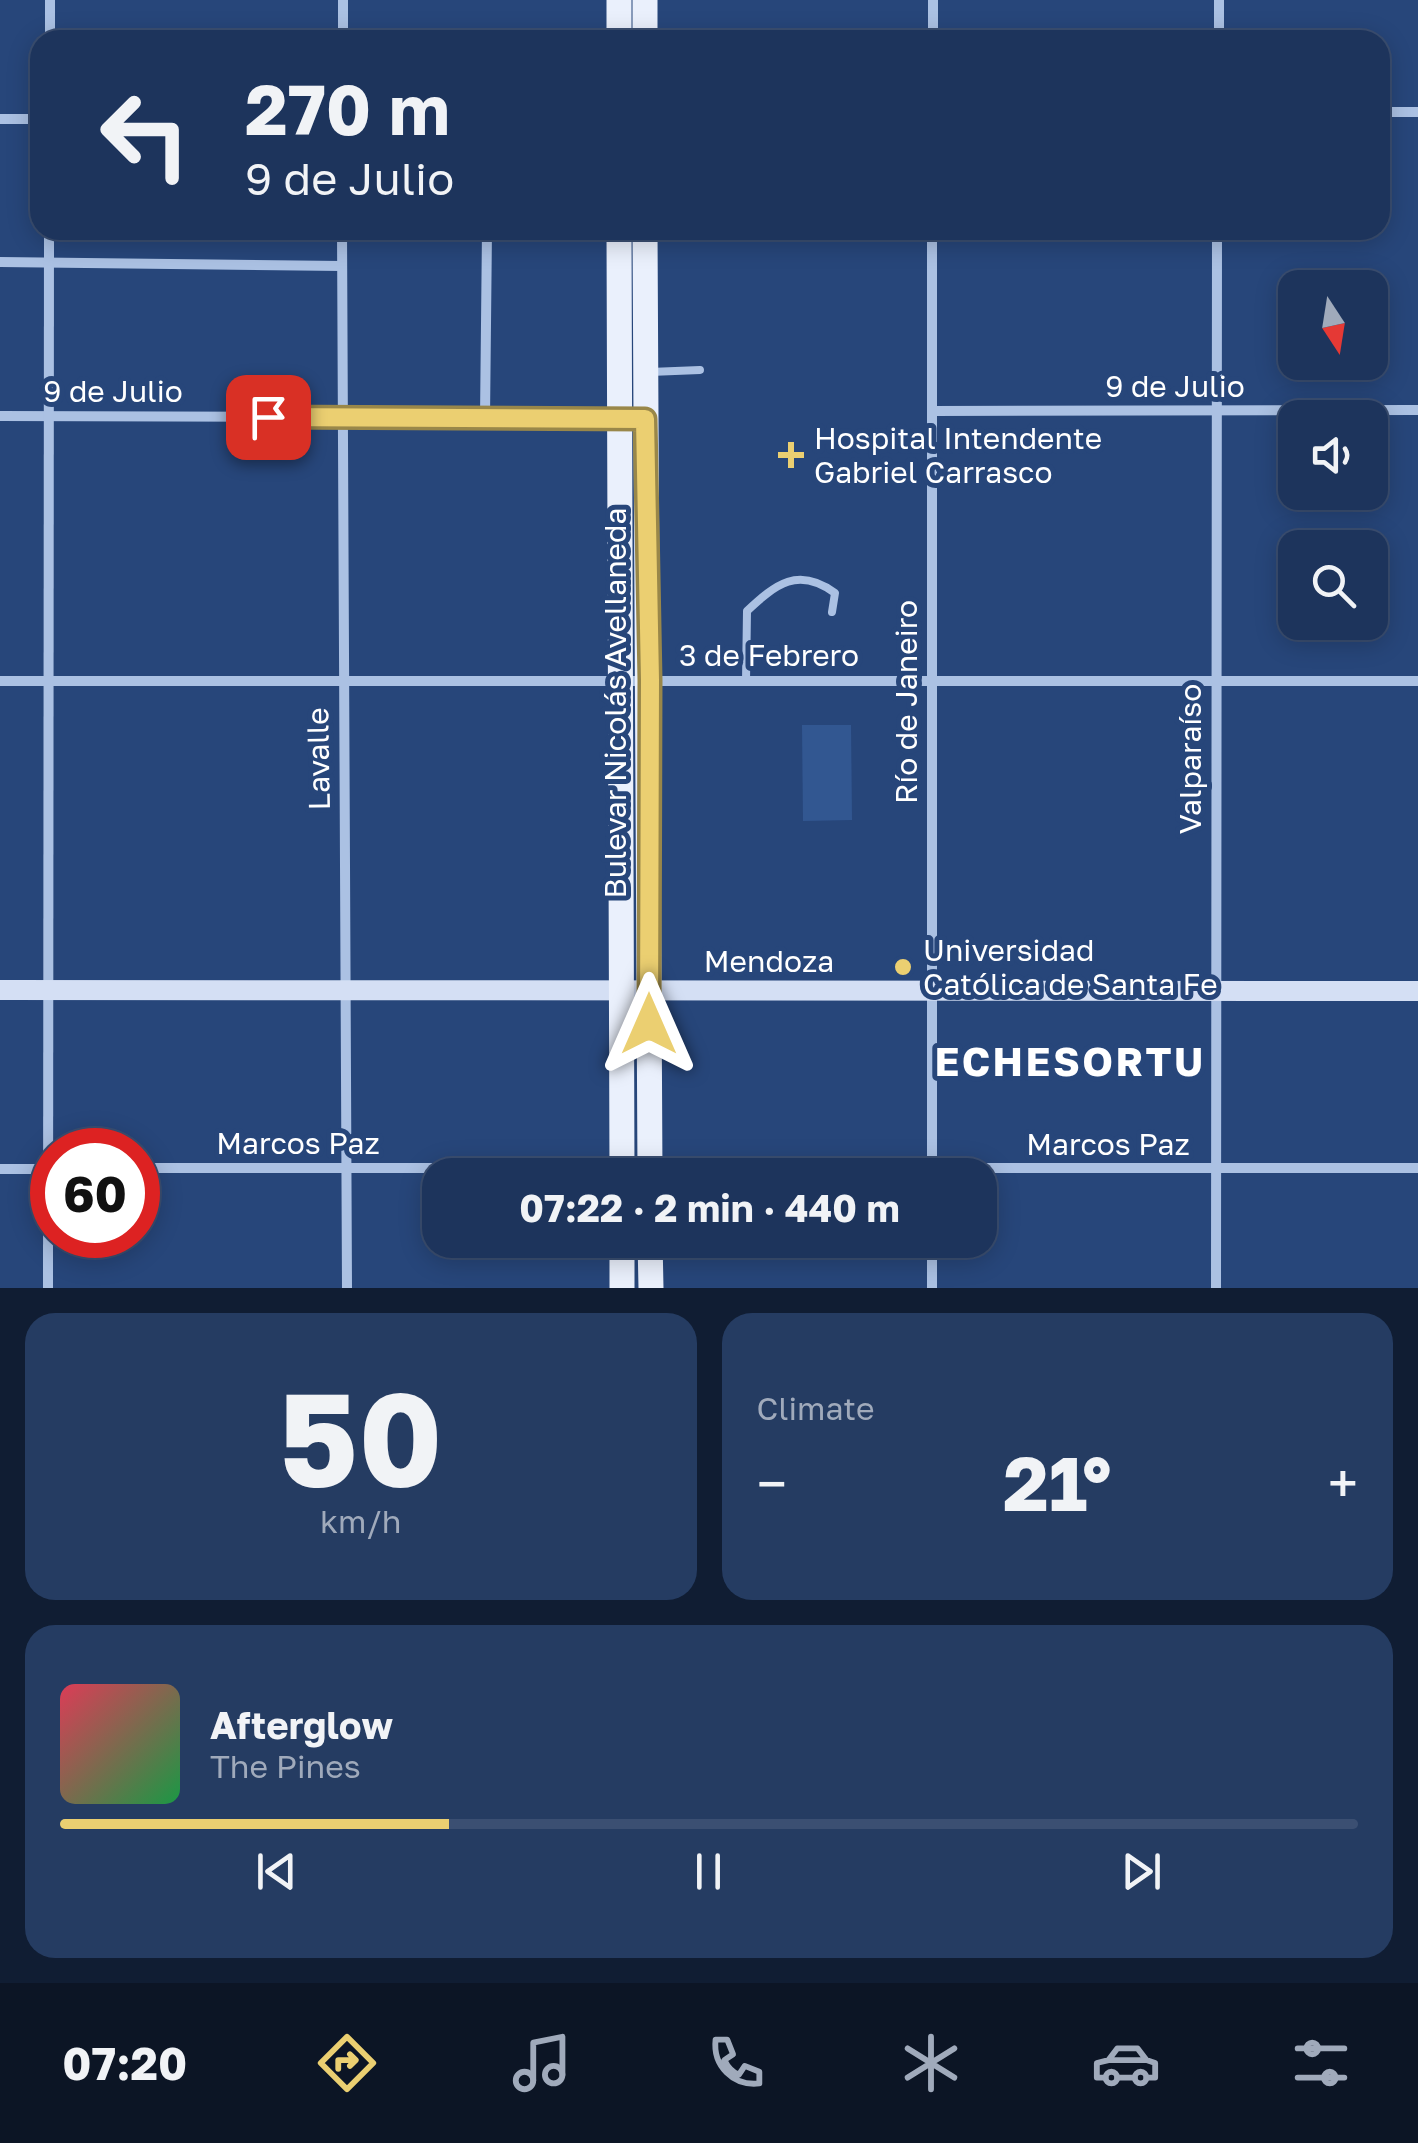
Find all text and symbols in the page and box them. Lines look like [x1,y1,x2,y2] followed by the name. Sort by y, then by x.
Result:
[245,66,450,150] text: 270 m
[80,70,210,200] icon: left
[245,151,454,205] text: 9 de Julio
[1278,270,1388,380] north arrow
[1278,270,1388,640] map controls
[1105,368,1245,404] street label: 9 de Julio
[43,373,183,409] street label: 9 de Julio
[226,375,311,460] pin
[241,390,296,445] icon: arrive
[1278,400,1388,510] button: sound
[814,420,1102,490] place label: Hospital Intendente Gabriel Carrasco
[778,442,804,468] marker: Hospital Intendente Gabriel Carrasco
[597,508,633,898] street label: Bulevar Nicolás Avellaneda
[1278,530,1388,640] button: search
[888,600,924,804] street label: Río de Janeiro
[679,637,859,673] street label: 3 de Febrero
[1172,684,1208,834] street label: Valparaíso
[299,707,337,811] street label: Lavalle
[923,932,1218,1002] place label: Universidad Católica de Santa Fe
[704,943,834,979] street label: Mendoza
[892,956,914,978] marker: Universidad Católica de Santa Fe
[597,972,701,1076] position arrow
[934,1037,1206,1085] district label: ECHESORTU
[216,1125,380,1161] street label: Marcos Paz
[1026,1126,1190,1162] street label: Marcos Paz
[30,1128,160,1258] speed limit sign: 60
[519,1185,900,1230] text: 07:22 · 2 min · 440 m
[279,1359,443,1515] text: 50
[757,1389,875,1427] text: Climate
[1003,1437,1112,1528] text: 21°
[757,1450,787,1516] text: −
[1328,1450,1358,1516] text: +
[320,1502,401,1540] text: km/h
[210,1702,393,1747] text: Afterglow
[210,1747,361,1785] text: The Pines
[249,1844,304,1899] icon: previous
[681,1844,736,1899] icon: pause
[1114,1844,1169,1899] icon: next
[312,2028,382,2098] icon: directions
[507,2028,577,2098] icon: music
[701,2028,771,2098] icon: phone
[896,2028,966,2098] icon: climate
[1091,2028,1161,2098] icon: car
[1286,2028,1356,2098] icon: filters
[62,2036,187,2090] text: 07:20

